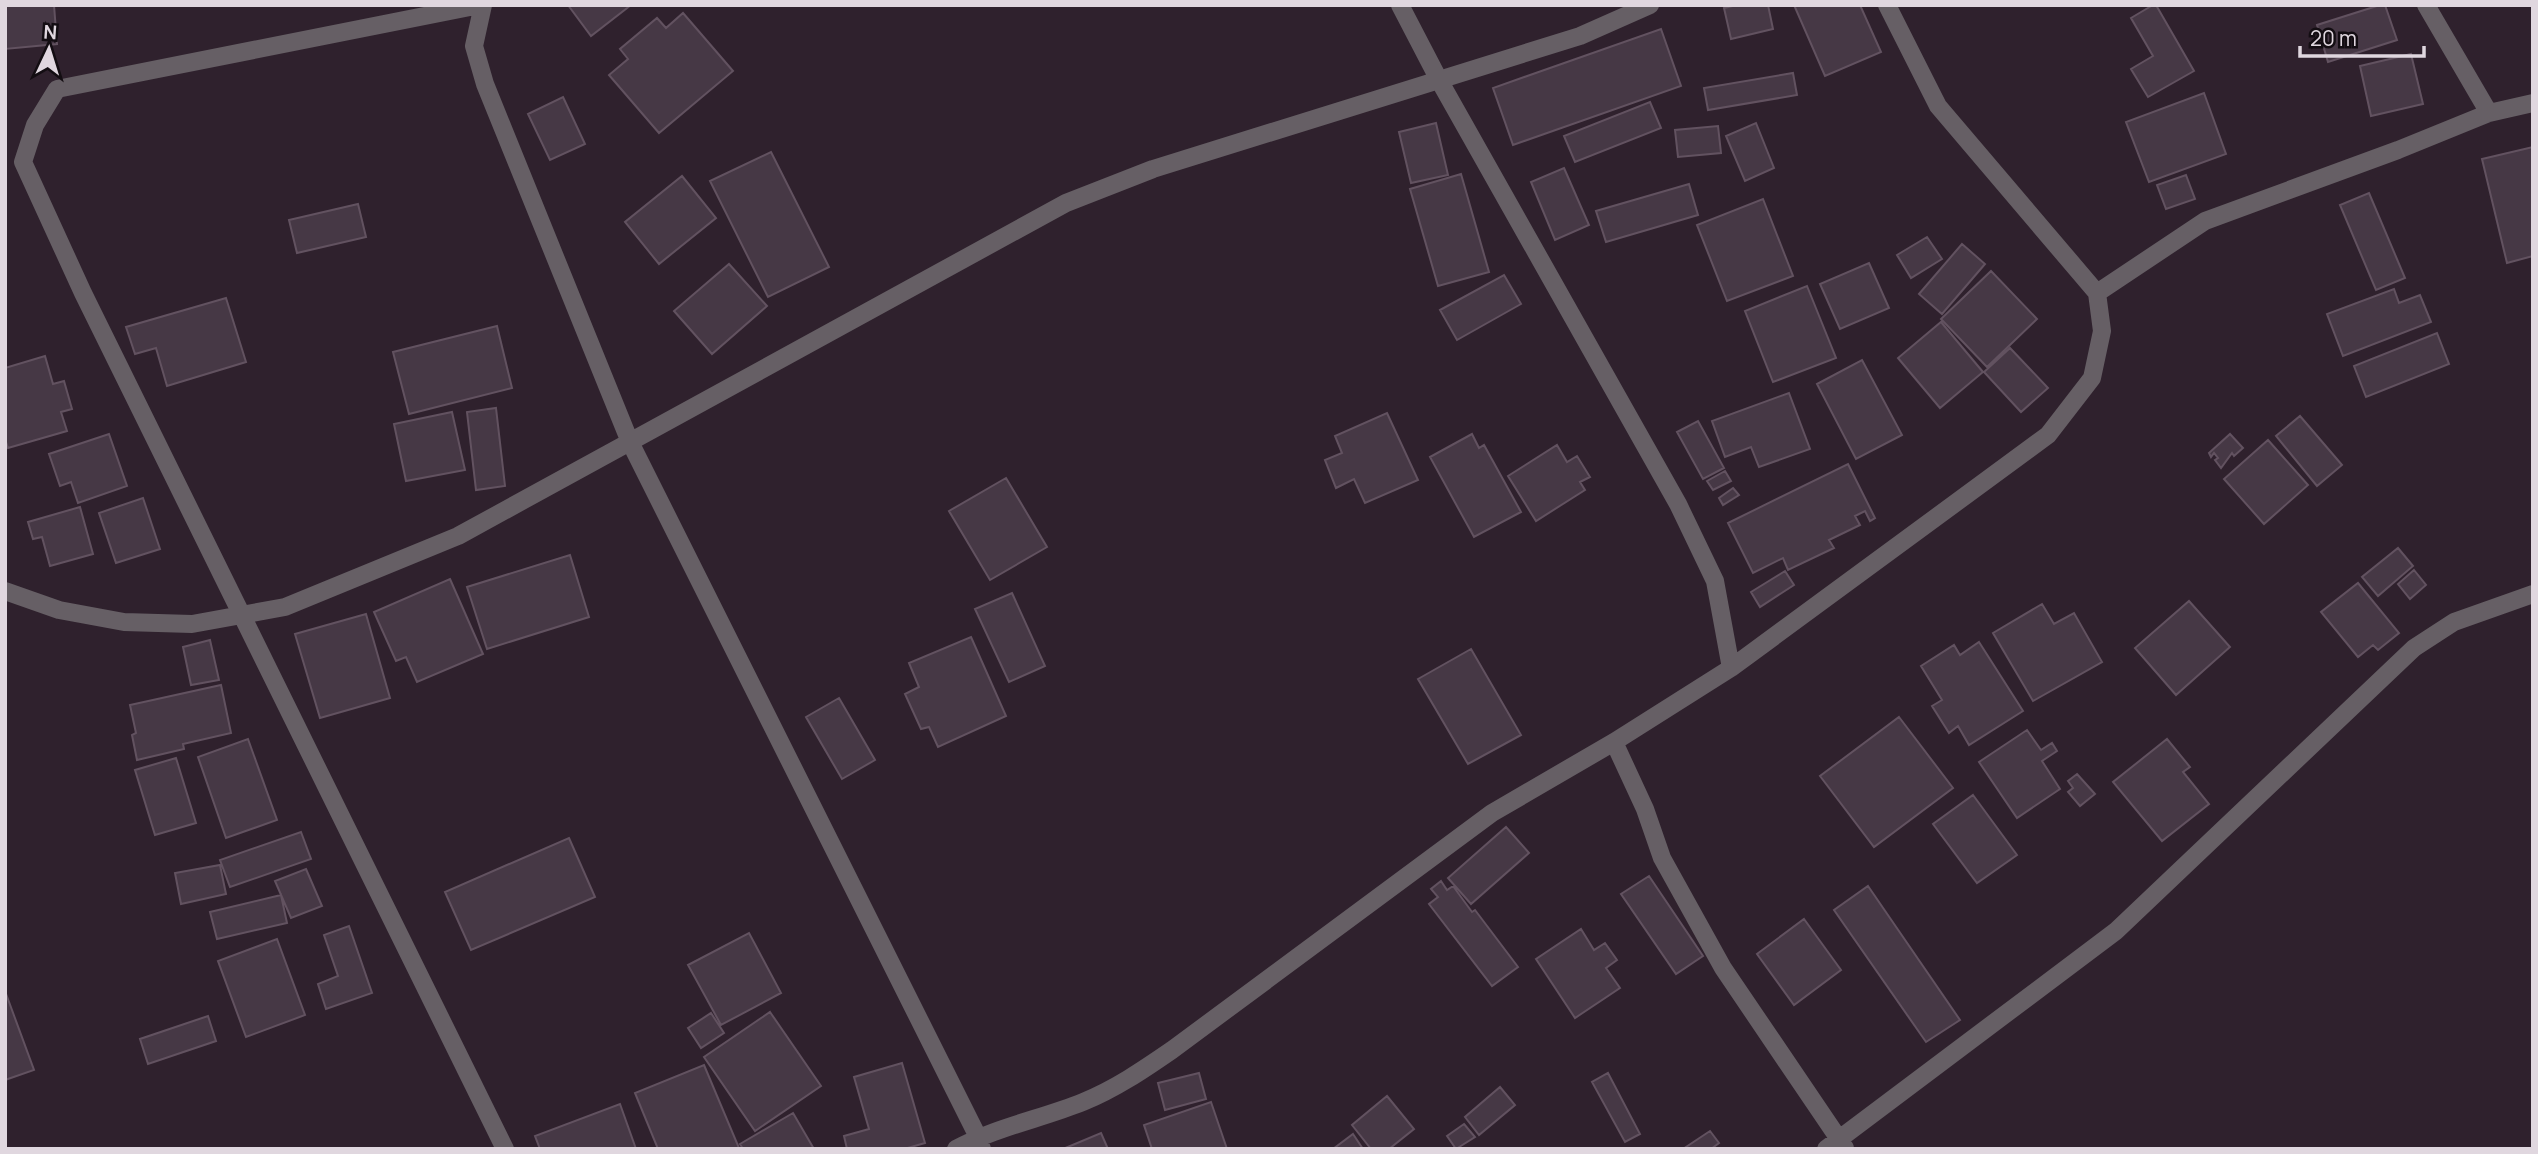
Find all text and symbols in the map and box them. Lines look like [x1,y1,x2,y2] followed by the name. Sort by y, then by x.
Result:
[14,14,84,84] north arrow
[2300,14,2424,58] scale bar
[42,19,58,45] text: N
[2310,24,2357,52] text: 20 m

